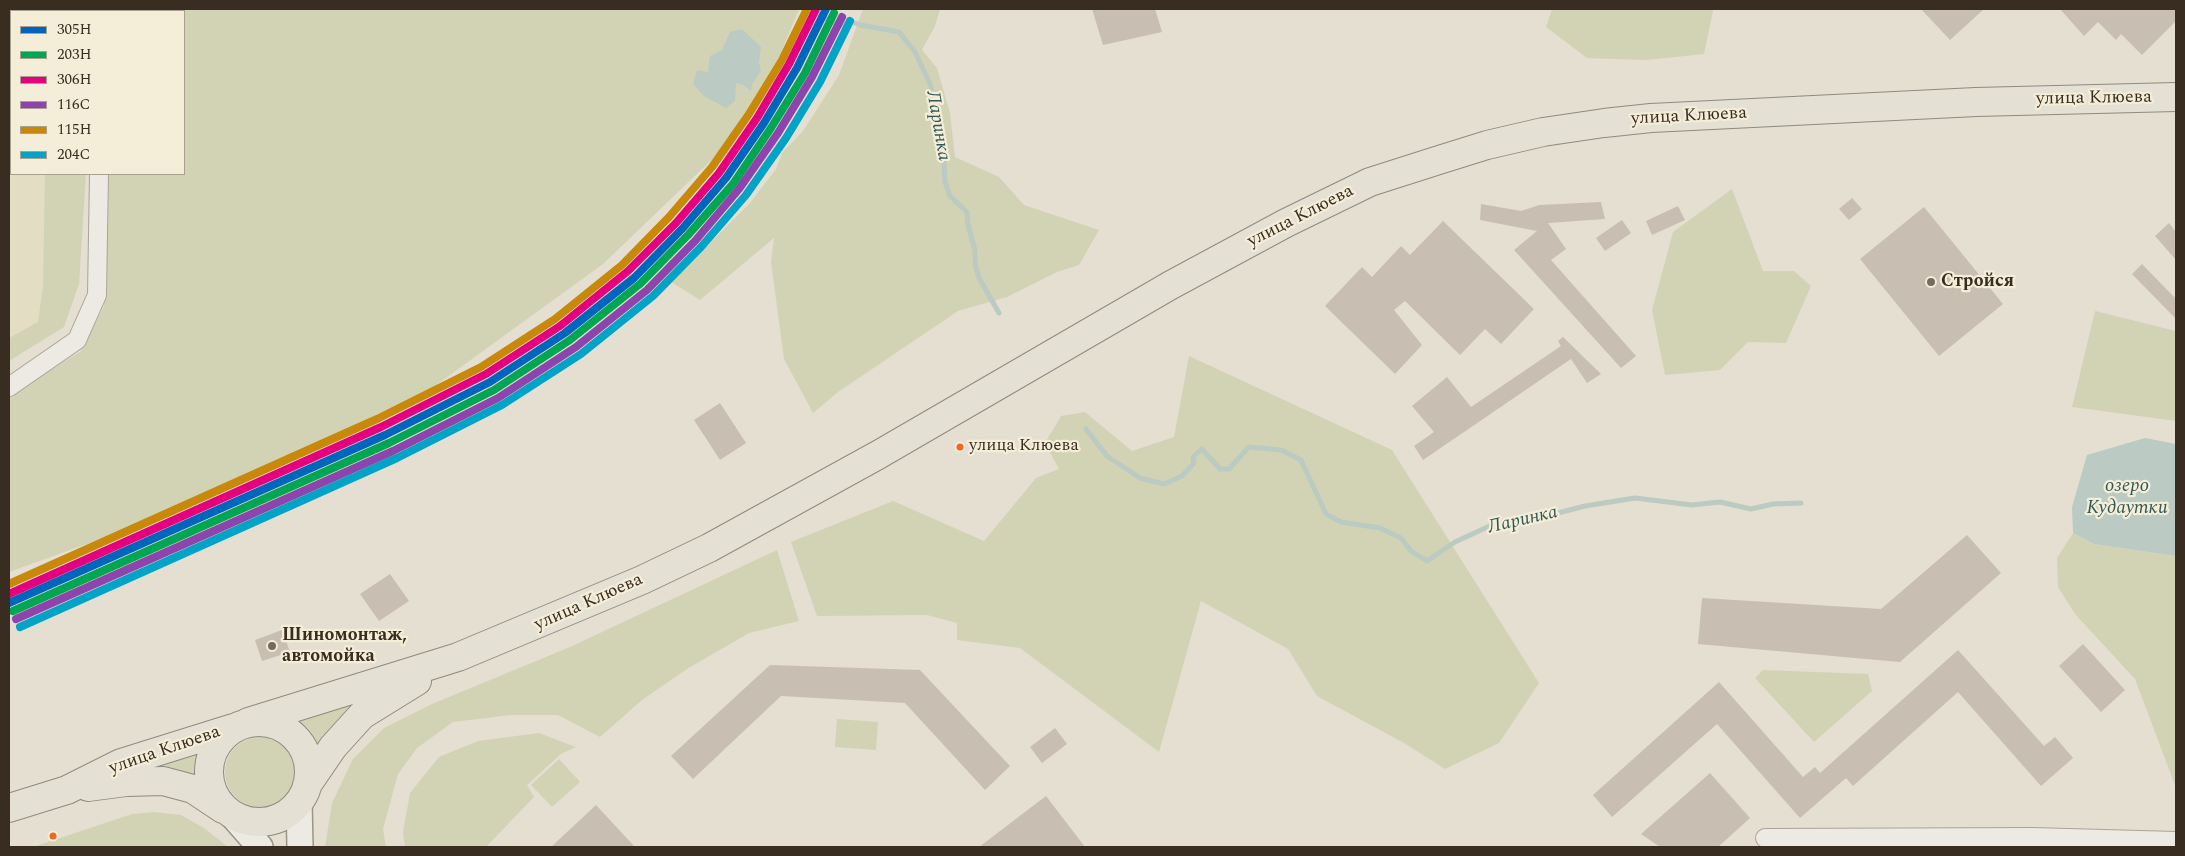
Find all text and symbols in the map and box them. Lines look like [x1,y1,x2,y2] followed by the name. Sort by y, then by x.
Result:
[10,10,185,175] legend
[57,18,92,41] text: 305Н
[57,43,92,66] text: 203Н
[57,68,92,91] text: 306Н
[2036,87,2152,111] street label: улица Клюева
[920,89,954,163] water label: Ларинка
[57,93,90,116] text: 116С
[1630,103,1748,131] street label: улица Клюева
[57,118,92,141] text: 115Н
[57,143,90,166] text: 204С
[1244,181,1358,253] street label: улица Клюева
[1941,271,2014,293] place label: Стройся
[1925,276,1937,288] marker: Стройся
[969,437,1079,457] place label: улица Клюева
[955,442,965,452] marker: улица Клюева
[2086,476,2168,520] water label: озеро Кудаутки
[1486,502,1560,540] water label: Ларинка
[532,570,646,636] street label: улица Клюева
[282,625,407,668] place label: Шиномонтаж, автомойка
[266,640,278,652] marker: Шиномонтаж, автомойка
[107,722,223,780] street label: улица Клюева
[48,831,58,841] unlabelled marker

